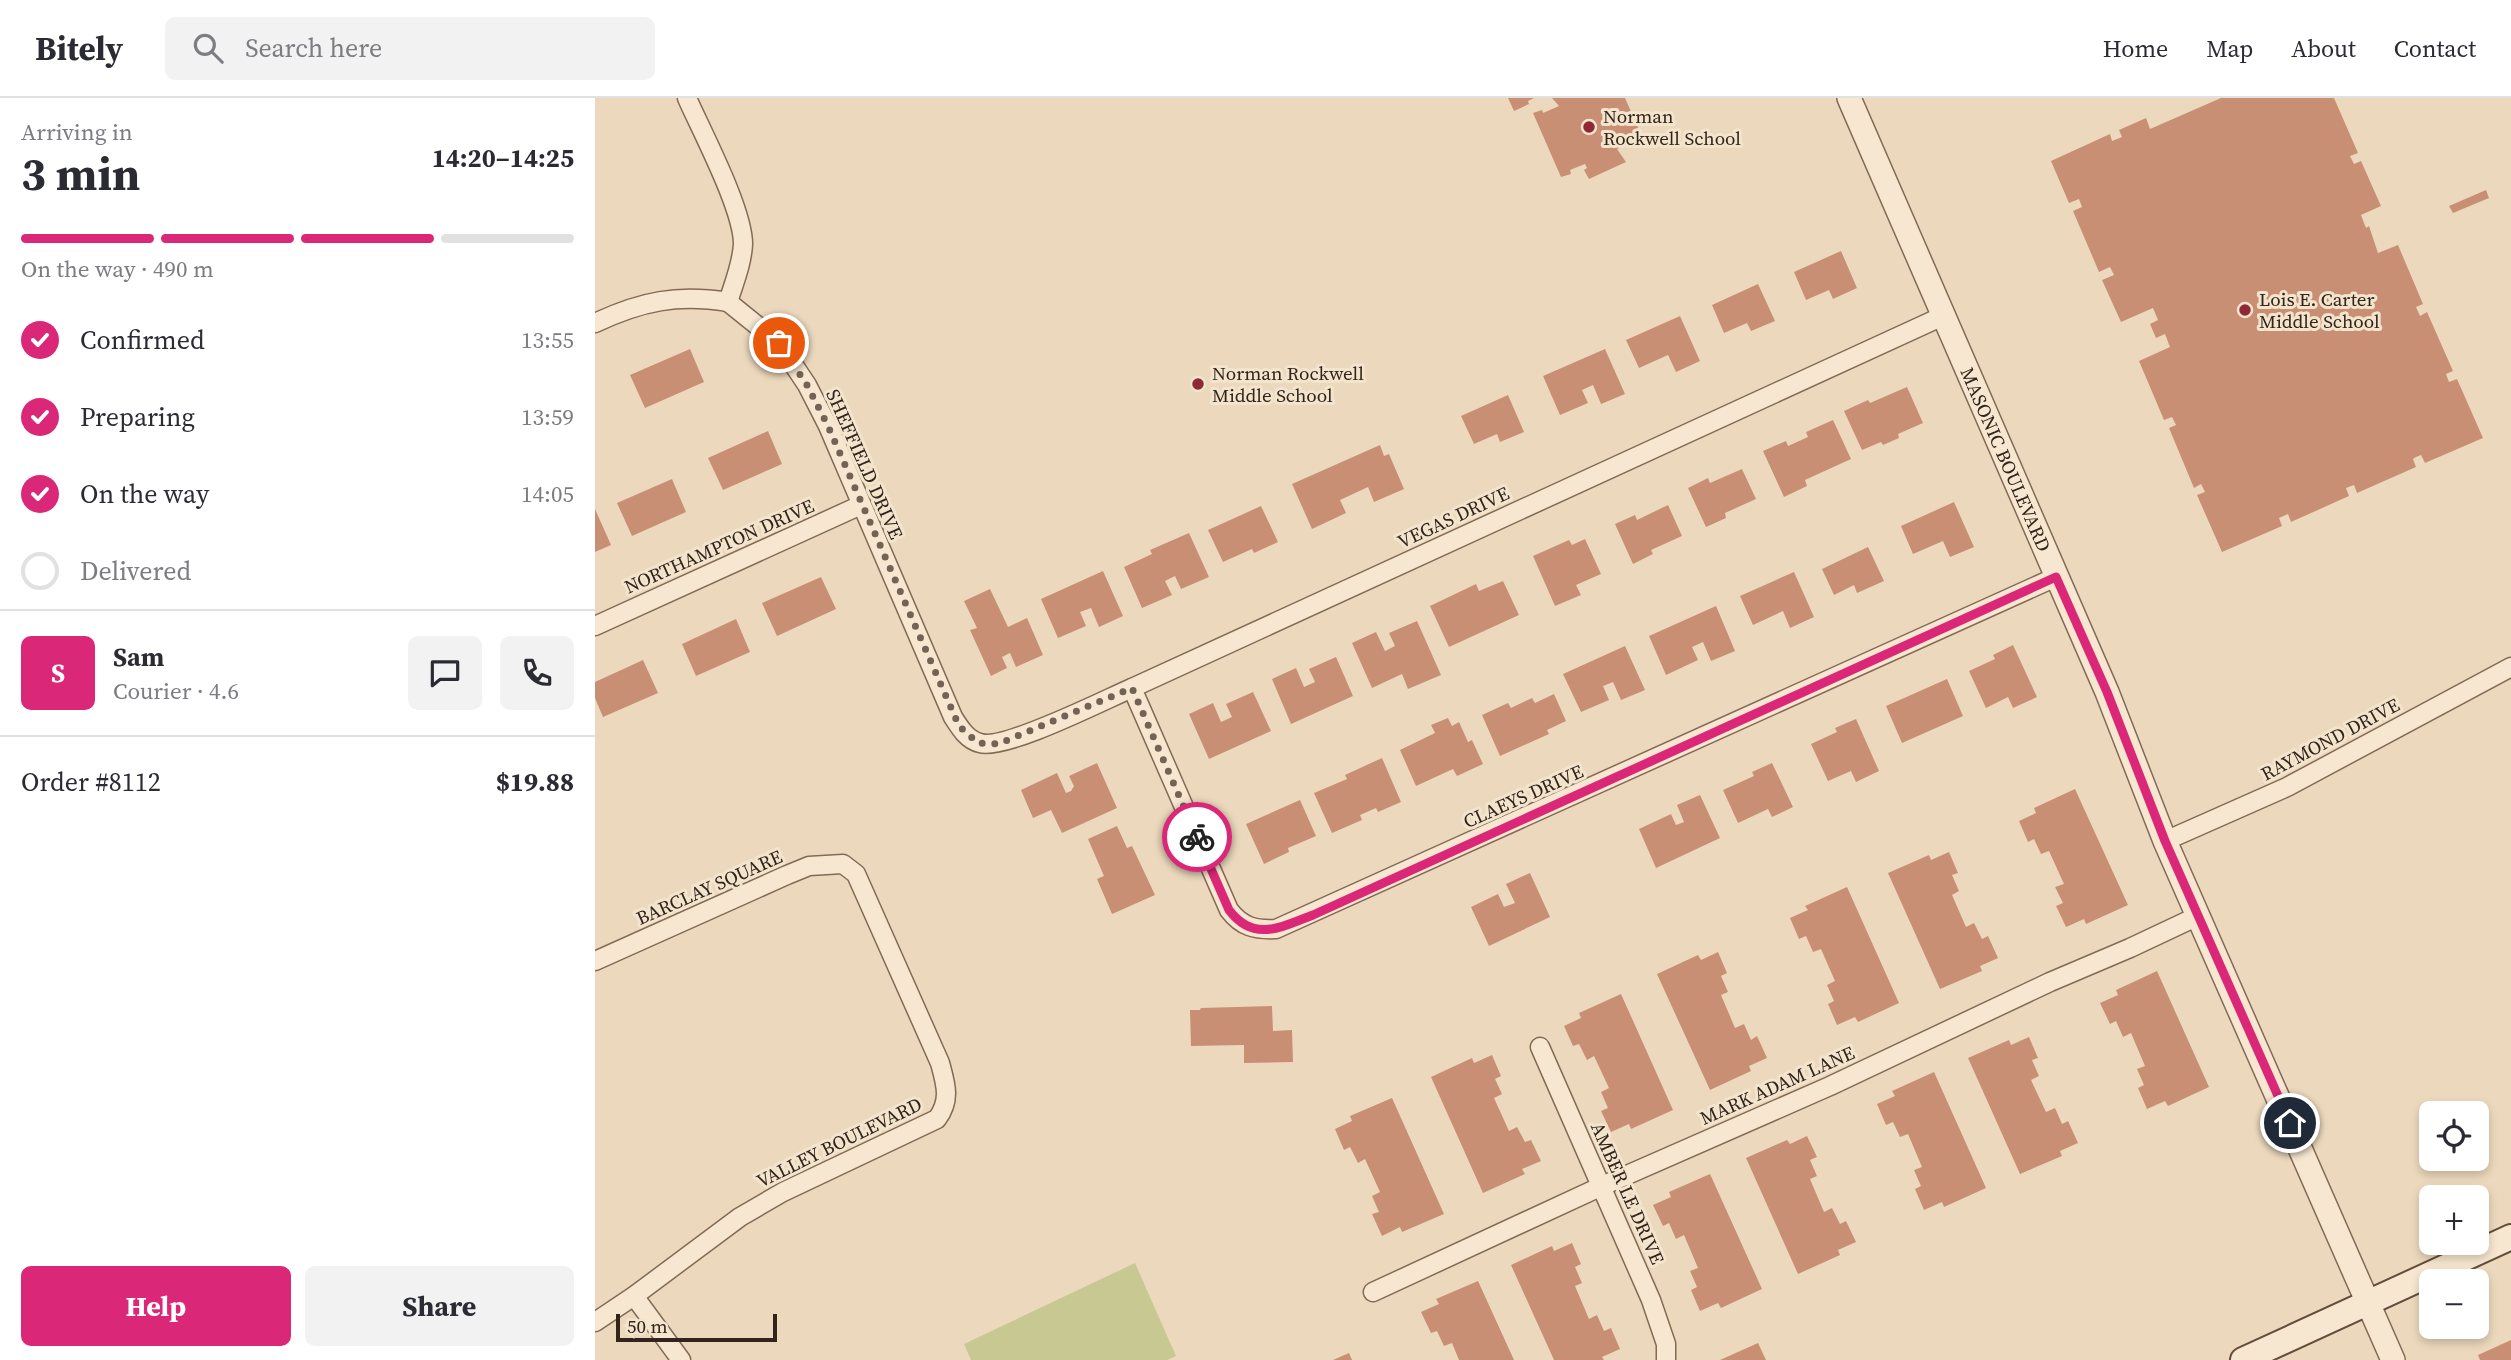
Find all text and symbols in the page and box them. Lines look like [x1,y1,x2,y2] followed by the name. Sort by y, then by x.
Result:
[165,17,655,80] search box
[35,26,123,71] text: Bitely
[189,29,227,67] icon: search
[245,30,382,66] text: Search here
[2103,32,2168,65] text: Home
[2206,32,2253,65] text: Map
[2291,32,2356,65] text: About
[2394,32,2476,65] text: Contact
[1603,103,1741,151] place label: Norman Rockwell School
[21,116,133,148] text: Arriving in
[1581,119,1597,135] marker: Norman Rockwell School
[432,140,574,176] text: 14:20–14:25
[21,142,140,205] text: 3 min
[21,253,214,285] text: On the way · 490 m
[2259,286,2380,334] place label: Lois E. Carter Middle School
[2237,302,2253,318] marker: Lois E. Carter Middle School
[749,313,809,373] pin
[21,321,59,359] icon: check
[80,322,205,358] text: Confirmed
[521,324,574,356] text: 13:55
[760,324,798,362] icon: bag
[1212,360,1364,408] place label: Norman Rockwell Middle School
[1954,363,2057,556] street label: MASONIC BOULEVARD
[1190,376,1206,392] marker: Norman Rockwell Middle School
[820,385,910,543] street label: SHEFFIELD DRIVE
[21,398,59,436] icon: check
[80,399,195,435] text: Preparing
[521,401,574,433] text: 13:59
[21,475,59,513] icon: check
[80,476,209,512] text: On the way
[521,478,574,510] text: 14:05
[1393,480,1513,554] street label: VEGAS DRIVE
[620,492,818,600] street label: NORTHAMPTON DRIVE
[80,553,191,589] text: Delivered
[408,636,482,710] button: chat
[500,636,574,710] button: phone
[113,639,164,675] text: Sam
[51,655,65,691] text: S
[113,675,239,707] text: Courier · 4.6
[2256,691,2404,787] street label: RAYMOND DRIVE
[1459,758,1587,834] street label: CLAEYS DRIVE
[21,764,161,800] text: Order #8112
[496,764,574,800] text: $19.88
[1162,802,1232,872] courier
[1178,818,1216,856] icon: bike
[632,843,786,931] street label: BARCLAY SQUARE
[1696,1039,1858,1131] street label: MARK ADAM LANE
[752,1091,926,1193] street label: VALLEY BOULEVARD
[2260,1093,2320,1153] pin
[2419,1101,2489,1339] map controls
[2419,1101,2489,1171] button: locate
[2271,1104,2309,1142] icon: home
[1585,1118,1671,1268] street label: AMBER LE DRIVE
[2419,1185,2489,1255] button: +
[21,1266,291,1346] button: Help
[305,1266,574,1346] button: Share
[2419,1269,2489,1339] button: −
[616,1311,777,1343] scale bar
[627,1313,668,1339] text: 50 m

